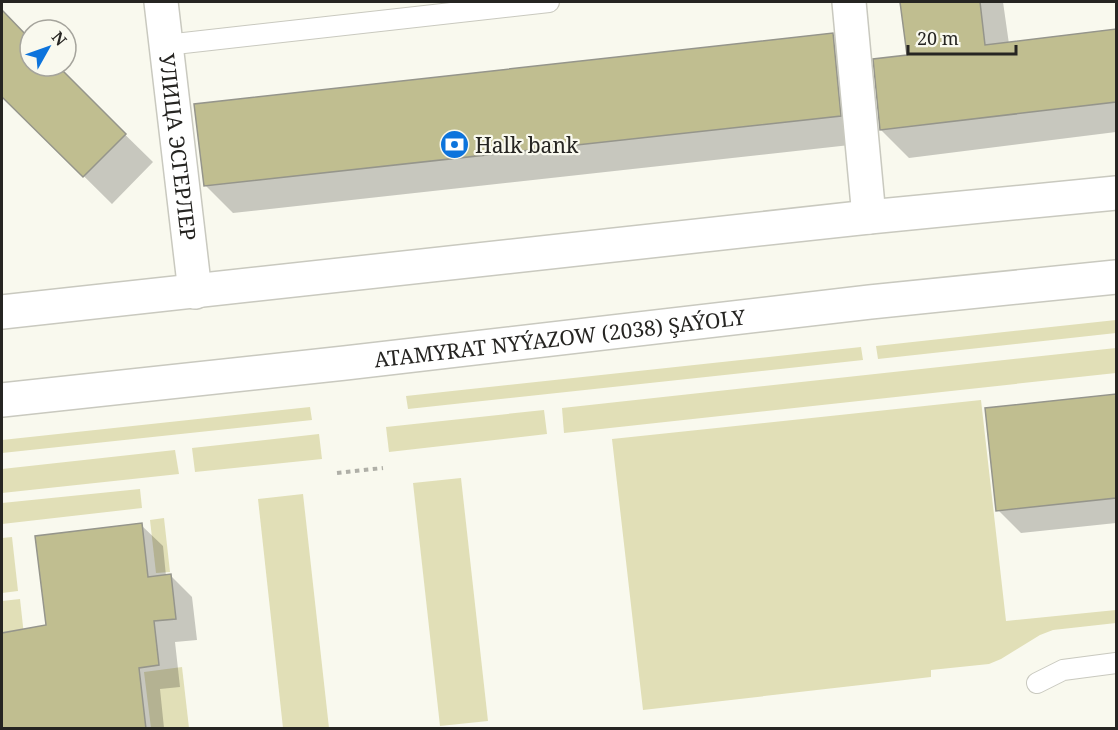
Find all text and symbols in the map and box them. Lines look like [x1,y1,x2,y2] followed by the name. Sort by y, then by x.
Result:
[18,18,78,78] north arrow
[908,18,1016,56] scale bar
[47,26,72,51] text: N
[917,26,959,50] text: 20 m
[153,52,203,242] street label: УЛИЦА ЭСГЕРЛЕР
[438,129,470,161] bank icon: Halk bank
[475,131,579,159] place label: Halk bank
[372,303,748,374] street label: ATAMYRAT NYÝAZOW (2038) ŞAÝOLY

